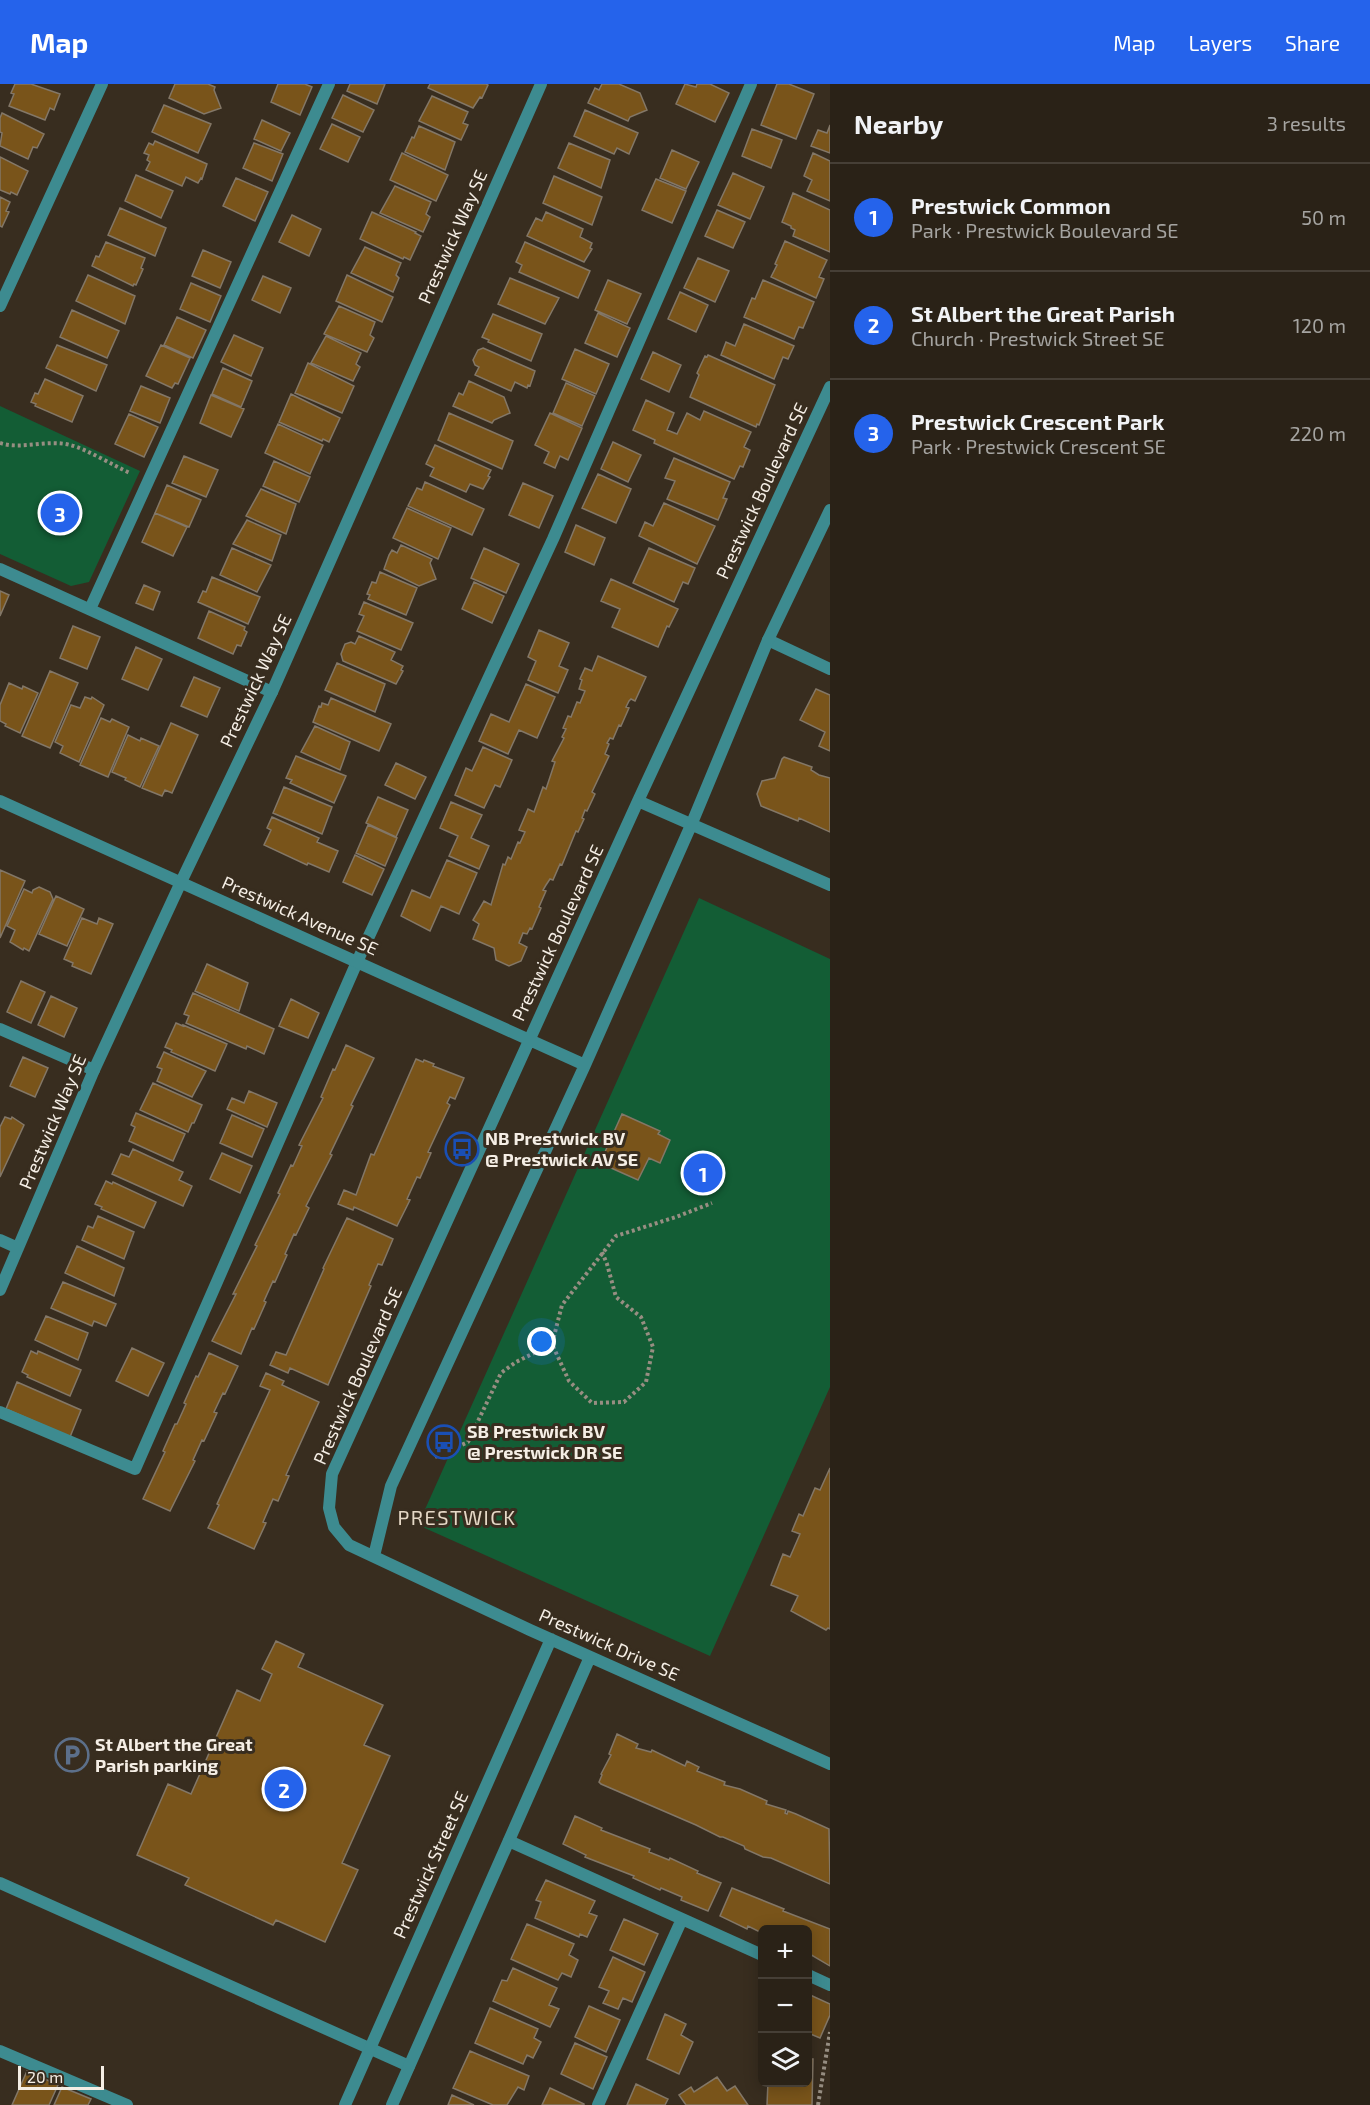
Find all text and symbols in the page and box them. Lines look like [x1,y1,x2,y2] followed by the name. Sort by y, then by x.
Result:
[30,25,88,59] text: Map
[1113,30,1155,55] text: Map
[1188,30,1252,55] text: Layers
[1285,30,1340,55] text: Share
[854,108,943,139] text: Nearby
[1267,111,1346,135] text: 3 results
[413,166,491,307] street label: Prestwick Way SE
[911,192,1111,218] text: Prestwick Common
[869,205,878,229] text: 1
[1301,205,1346,229] text: 50 m
[911,218,1179,242] text: Park · Prestwick Boulevard SE
[911,300,1175,326] text: St Albert the Great Parish
[868,313,879,337] text: 2
[1293,313,1346,337] text: 120 m
[911,326,1164,350] text: Church · Prestwick Street SE
[711,399,812,582] street label: Prestwick Boulevard SE
[911,408,1164,434] text: Prestwick Crescent Park
[868,421,879,445] text: 3
[1289,421,1346,445] text: 220 m
[911,434,1166,458] text: Park · Prestwick Crescent SE
[40,490,80,536] pin: 3
[215,611,296,751] street label: Prestwick Way SE
[507,841,608,1024] street label: Prestwick Boulevard SE
[219,871,382,959] street label: Prestwick Avenue SE
[14,1051,90,1192] street label: Prestwick Way SE
[485,1127,638,1170] place label: NB Prestwick BV @ Prestwick AV SE
[444,1131,480,1167] bus stop icon: NB Prestwick BV @ Prestwick AV SE
[684,1150,722,1196] pin: 1
[308,1283,406,1468] street label: Prestwick Boulevard SE
[527,1327,556,1356] your location
[467,1420,622,1463] place label: SB Prestwick BV @ Prestwick DR SE
[426,1424,462,1460] bus stop icon: SB Prestwick BV @ Prestwick DR SE
[397,1505,517,1529] district label: PRESTWICK
[536,1603,683,1685] street label: Prestwick Drive SE
[95,1733,253,1776] place label: St Albert the Great Parish parking
[54,1737,90,1773] parking icon: St Albert the Great Parish parking
[264,1766,304,1812] pin: 2
[388,1788,472,1942] street label: Prestwick Street SE
[758,1925,812,2087] map controls
[758,1925,812,1979] button: +
[758,1979,812,2033] button: −
[758,2033,812,2087] button: layers
[18,2063,104,2090] scale bar
[27,2067,63,2086] text: 20 m

